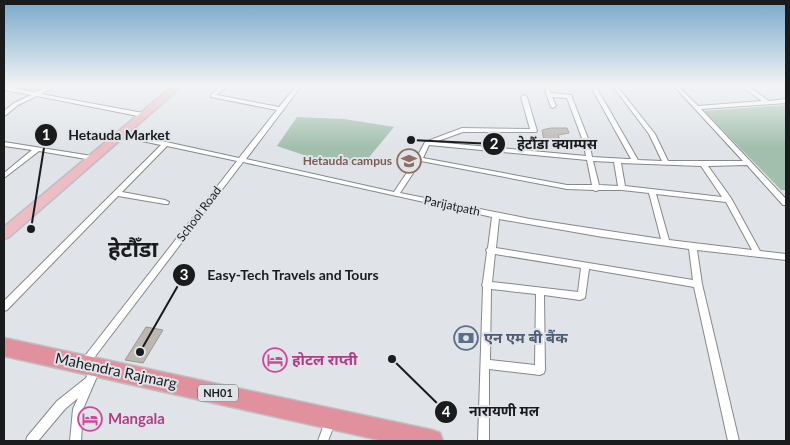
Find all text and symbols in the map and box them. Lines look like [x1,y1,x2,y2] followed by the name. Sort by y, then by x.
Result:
[33,121,180,150] callout: Hetauda Market
[42,125,50,143] text: 1
[68,126,171,143] text: Hetauda Market
[482,130,607,159] callout: हेटौंडा क्याम्पस
[490,134,499,152] text: 2
[517,135,598,152] text: हेटौंडा क्याम्पस
[396,148,422,174] school or university icon: Hetauda campus
[303,153,392,168] place label: Hetauda campus
[173,183,224,244] street label: School Road
[423,192,481,219] street label: Parijatpath
[108,235,158,262] district label: हेटौँडा
[172,261,389,290] callout: Easy-Tech Travels and Tours
[180,265,188,283] text: 3
[207,266,379,283] text: Easy-Tech Travels and Tours
[453,325,479,351] bank icon: एन एम बी बैंक
[484,328,568,346] place label: एन एम बी बैंक
[262,347,288,373] hotel icon: होटल राप्ती
[54,348,179,392] street label: Mahendra Rajmarg
[292,350,358,368] place label: होटल राप्ती
[198,384,238,402] road number: NH01
[434,397,549,426] callout: नारायणी मल
[442,402,451,420] text: 4
[469,402,540,419] text: नारायणी मल
[77,406,103,432] hotel icon: Mangala
[108,409,165,427] place label: Mangala

